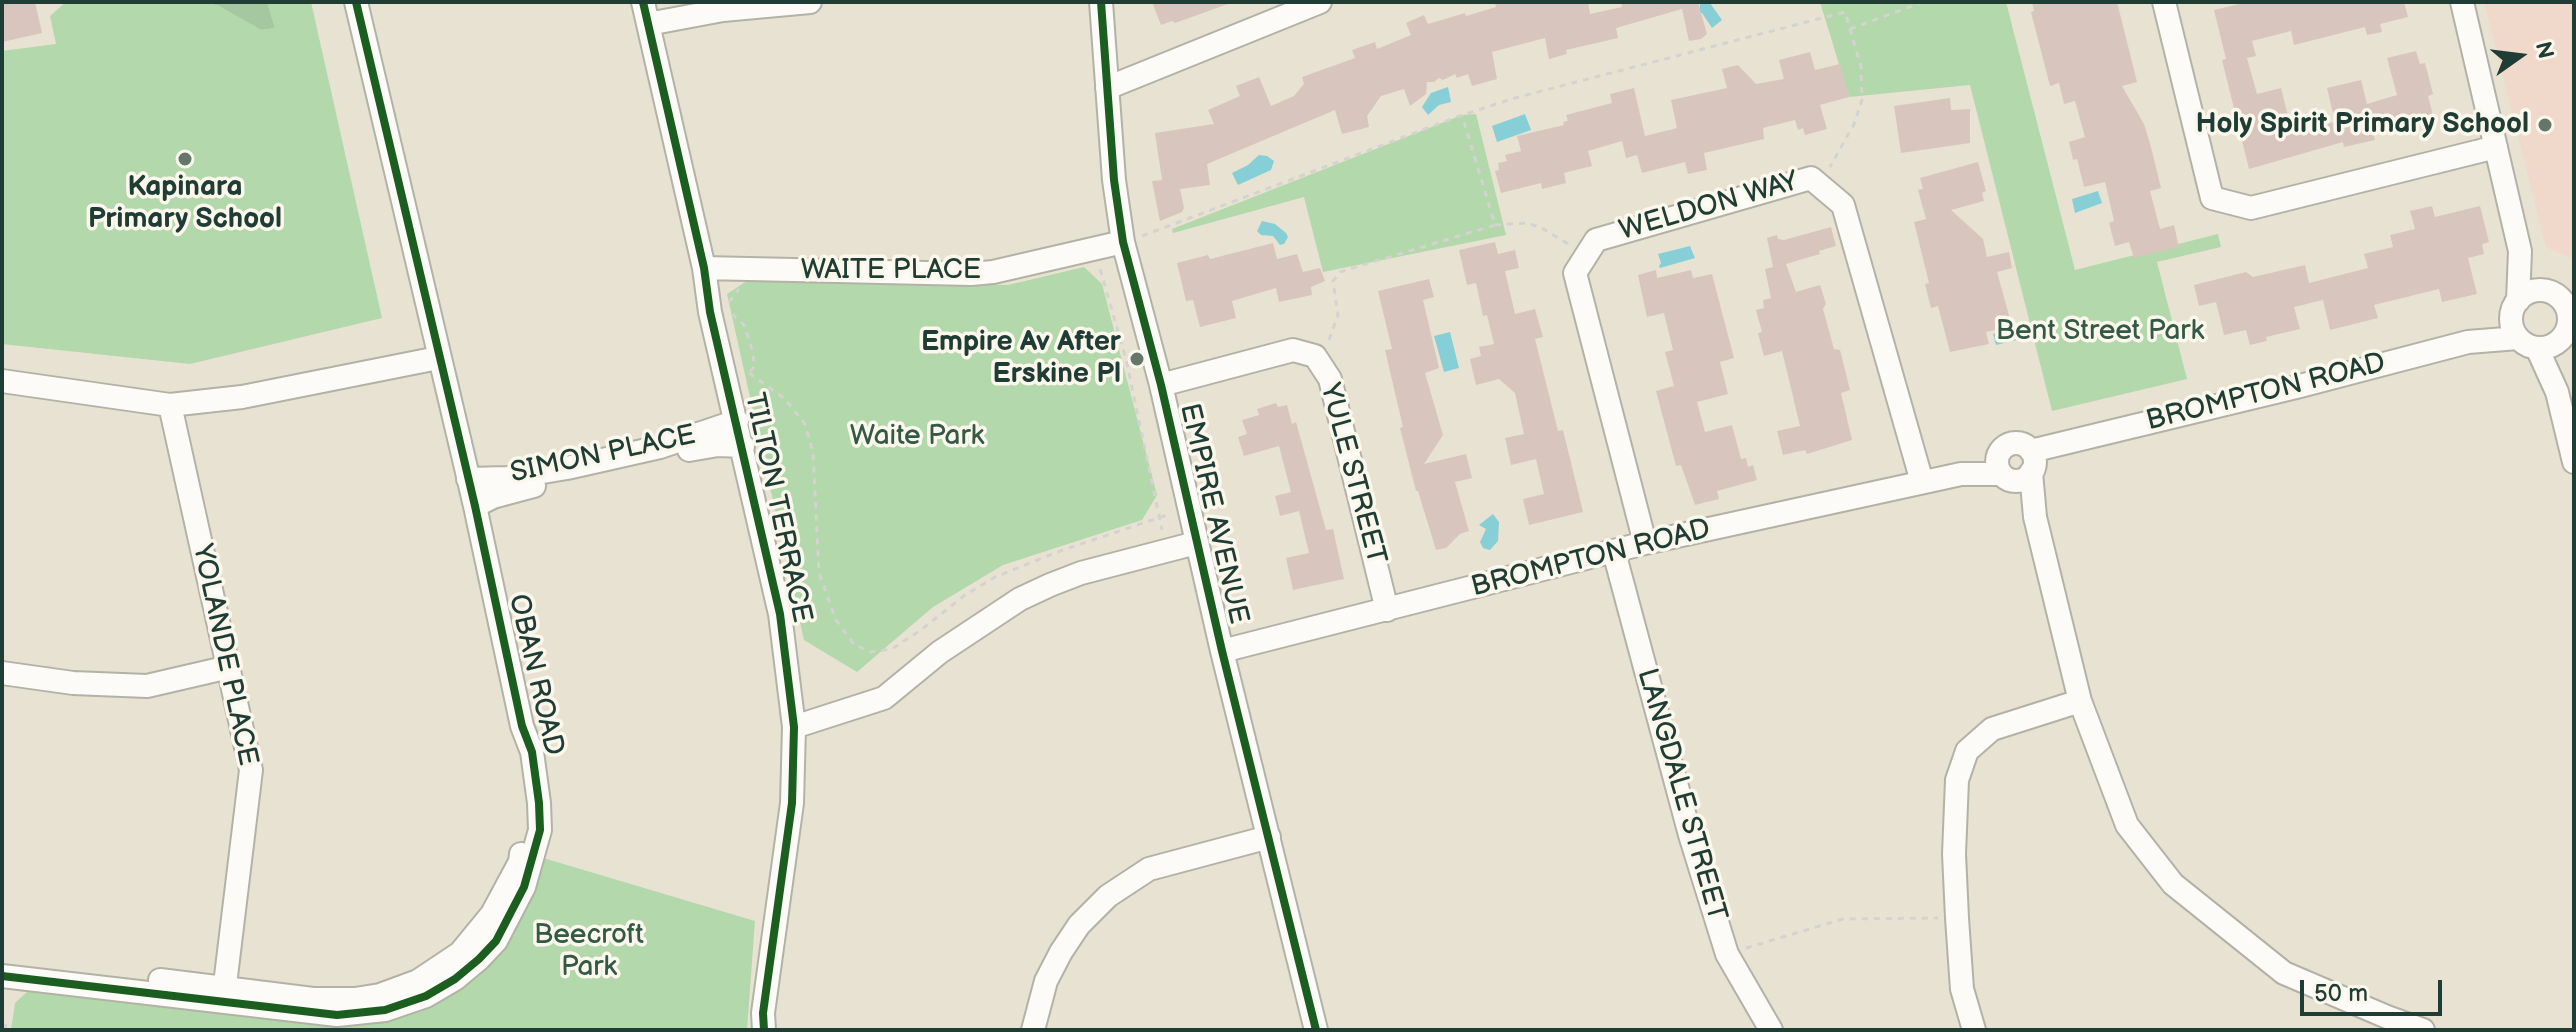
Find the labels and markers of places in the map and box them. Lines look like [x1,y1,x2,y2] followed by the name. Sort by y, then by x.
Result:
[2196,108,2529,142] place label: Holy Spirit Primary School
[2536,116,2554,134] marker: Holy Spirit Primary School
[176,150,194,168] marker: Kapinara Primary School
[88,171,282,237] place label: Kapinara Primary School
[921,326,1121,392] place label: Empire Av After Erskine Pl
[1128,350,1146,368] marker: Empire Av After Erskine Pl

